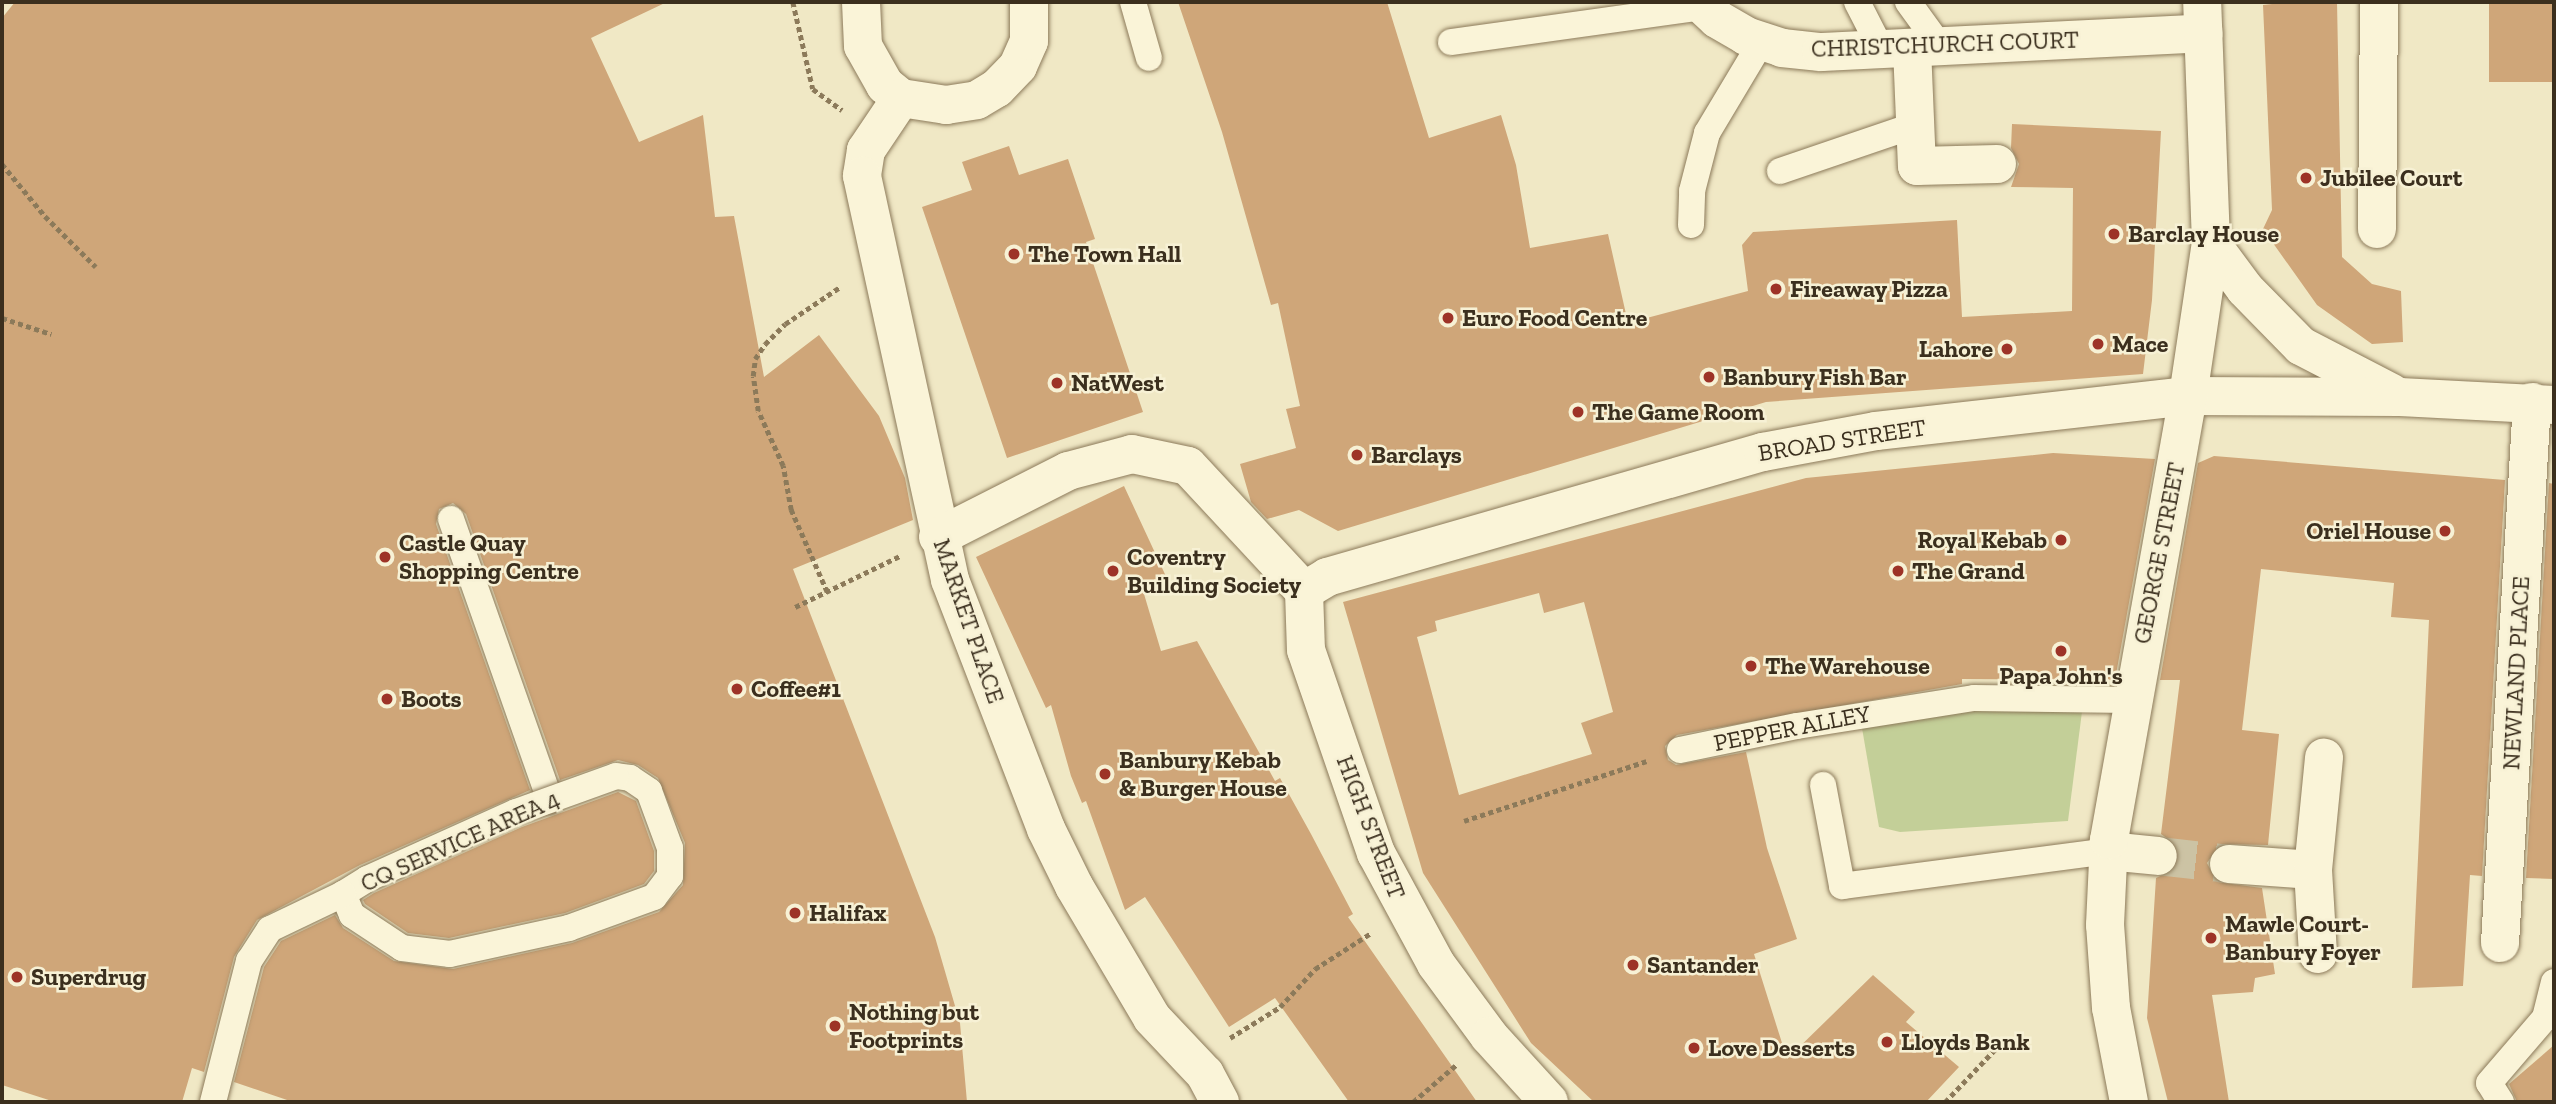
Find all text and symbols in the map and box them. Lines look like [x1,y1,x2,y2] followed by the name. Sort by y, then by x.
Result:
[1811,25,2079,63] street label: CHRISTCHURCH COURT
[2320,164,2462,192] place label: Jubilee Court
[2298,170,2314,186] marker: Jubilee Court
[2128,220,2280,248] place label: Barclay House
[2106,226,2122,242] marker: Barclay House
[1028,240,1181,268] place label: The Town Hall
[1006,246,1022,262] marker: The Town Hall
[1790,275,1948,303] place label: Fireaway Pizza
[1768,281,1784,297] marker: Fireaway Pizza
[1462,304,1647,332] place label: Euro Food Centre
[1440,310,1456,326] marker: Euro Food Centre
[2112,330,2168,358] place label: Mace
[1919,335,1993,363] place label: Lahore
[2090,336,2106,352] marker: Mace
[1999,341,2015,357] marker: Lahore
[1723,363,1907,391] place label: Banbury Fish Bar
[1071,369,1164,397] place label: NatWest
[1701,369,1717,385] marker: Banbury Fish Bar
[1049,375,1065,391] marker: NatWest
[1592,398,1765,426] place label: The Game Room
[1570,404,1586,420] marker: The Game Room
[1756,413,1928,467] street label: BROAD STREET
[1371,441,1462,469] place label: Barclays
[1349,447,1365,463] marker: Barclays
[2127,460,2191,646] street label: GEORGE STREET
[2306,517,2431,545] place label: Oriel House
[2437,523,2453,539] marker: Oriel House
[1917,526,2047,554] place label: Royal Kebab
[399,529,579,585] place label: Castle Quay Shopping Centre
[2053,532,2069,548] marker: Royal Kebab
[927,535,1011,707] street label: MARKET PLACE
[1127,543,1301,599] place label: Coventry Building Society
[377,549,393,565] marker: Castle Quay Shopping Centre
[1912,557,2025,585] place label: The Grand
[1105,563,1121,579] marker: Coventry Building Society
[1890,563,1906,579] marker: The Grand
[2497,575,2535,771] street label: NEWLAND PLACE
[2053,643,2069,659] marker: Papa John's
[1765,652,1931,680] place label: The Warehouse
[1743,658,1759,674] marker: The Warehouse
[1999,662,2123,690] place label: Papa John's
[751,675,841,703] place label: Coffee#1
[729,681,745,697] marker: Coffee#1
[401,685,462,713] place label: Boots
[379,691,395,707] marker: Boots
[1711,699,1873,757] street label: PEPPER ALLEY
[1119,746,1287,802] place label: Banbury Kebab & Burger House
[1330,751,1412,903] street label: HIGH STREET
[1097,766,1113,782] marker: Banbury Kebab & Burger House
[355,784,565,898] street label: CQ SERVICE AREA 4
[809,899,886,927] place label: Halifax
[787,905,803,921] marker: Halifax
[2225,910,2381,966] place label: Mawle Court- Banbury Foyer
[2203,930,2219,946] marker: Mawle Court- Banbury Foyer
[1647,951,1759,979] place label: Santander
[1625,957,1641,973] marker: Santander
[31,963,146,991] place label: Superdrug
[9,969,25,985] marker: Superdrug
[849,998,979,1054] place label: Nothing but Footprints
[827,1018,843,1034] marker: Nothing but Footprints
[1901,1028,2030,1056] place label: Lloyds Bank
[1708,1034,1855,1062] place label: Love Desserts
[1879,1034,1895,1050] marker: Lloyds Bank
[1686,1040,1702,1056] marker: Love Desserts

